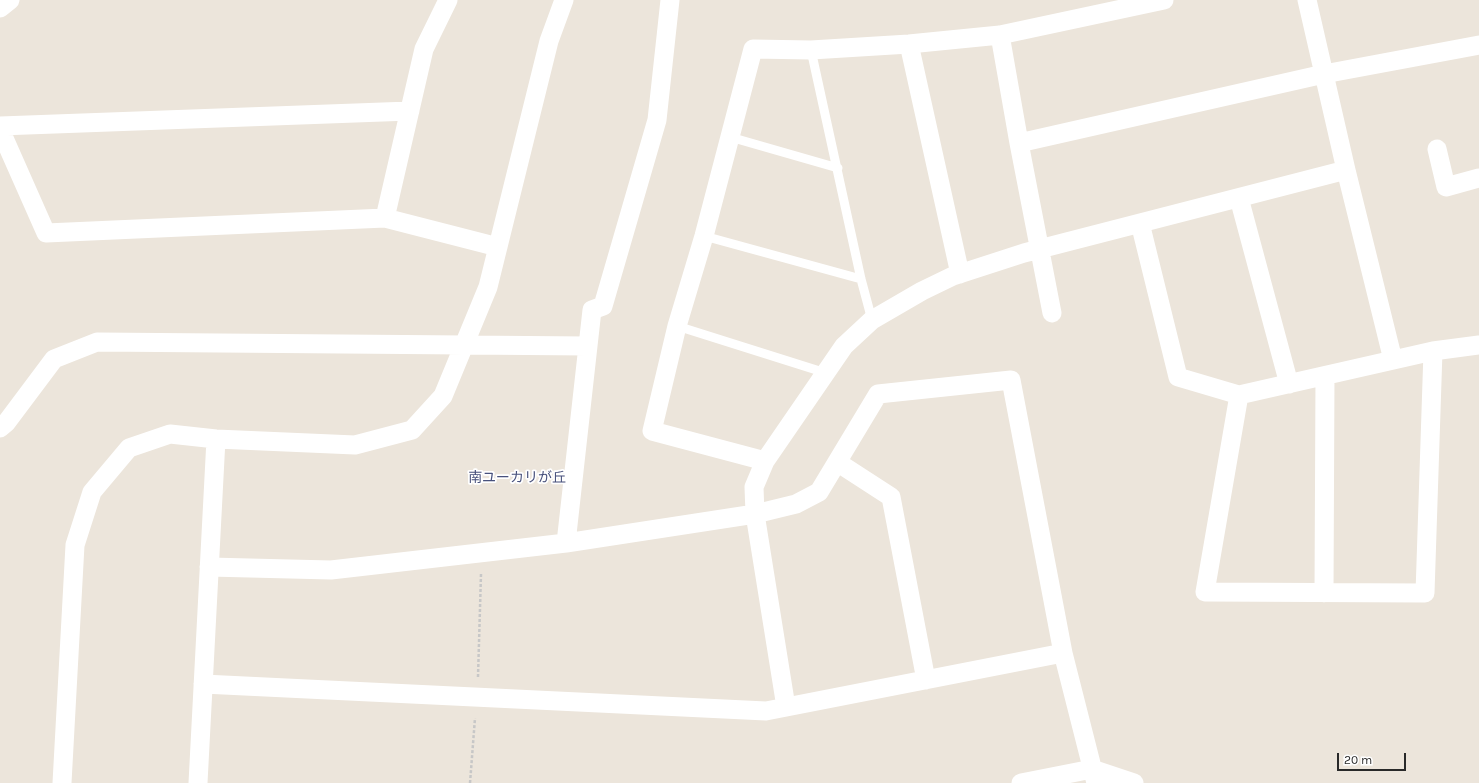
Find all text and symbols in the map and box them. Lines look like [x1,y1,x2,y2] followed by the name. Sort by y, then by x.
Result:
[468,470,566,486] district label: 南ユーカリが丘
[1339,745,1408,771] scale bar
[1344,753,1372,767] text: 20 m

